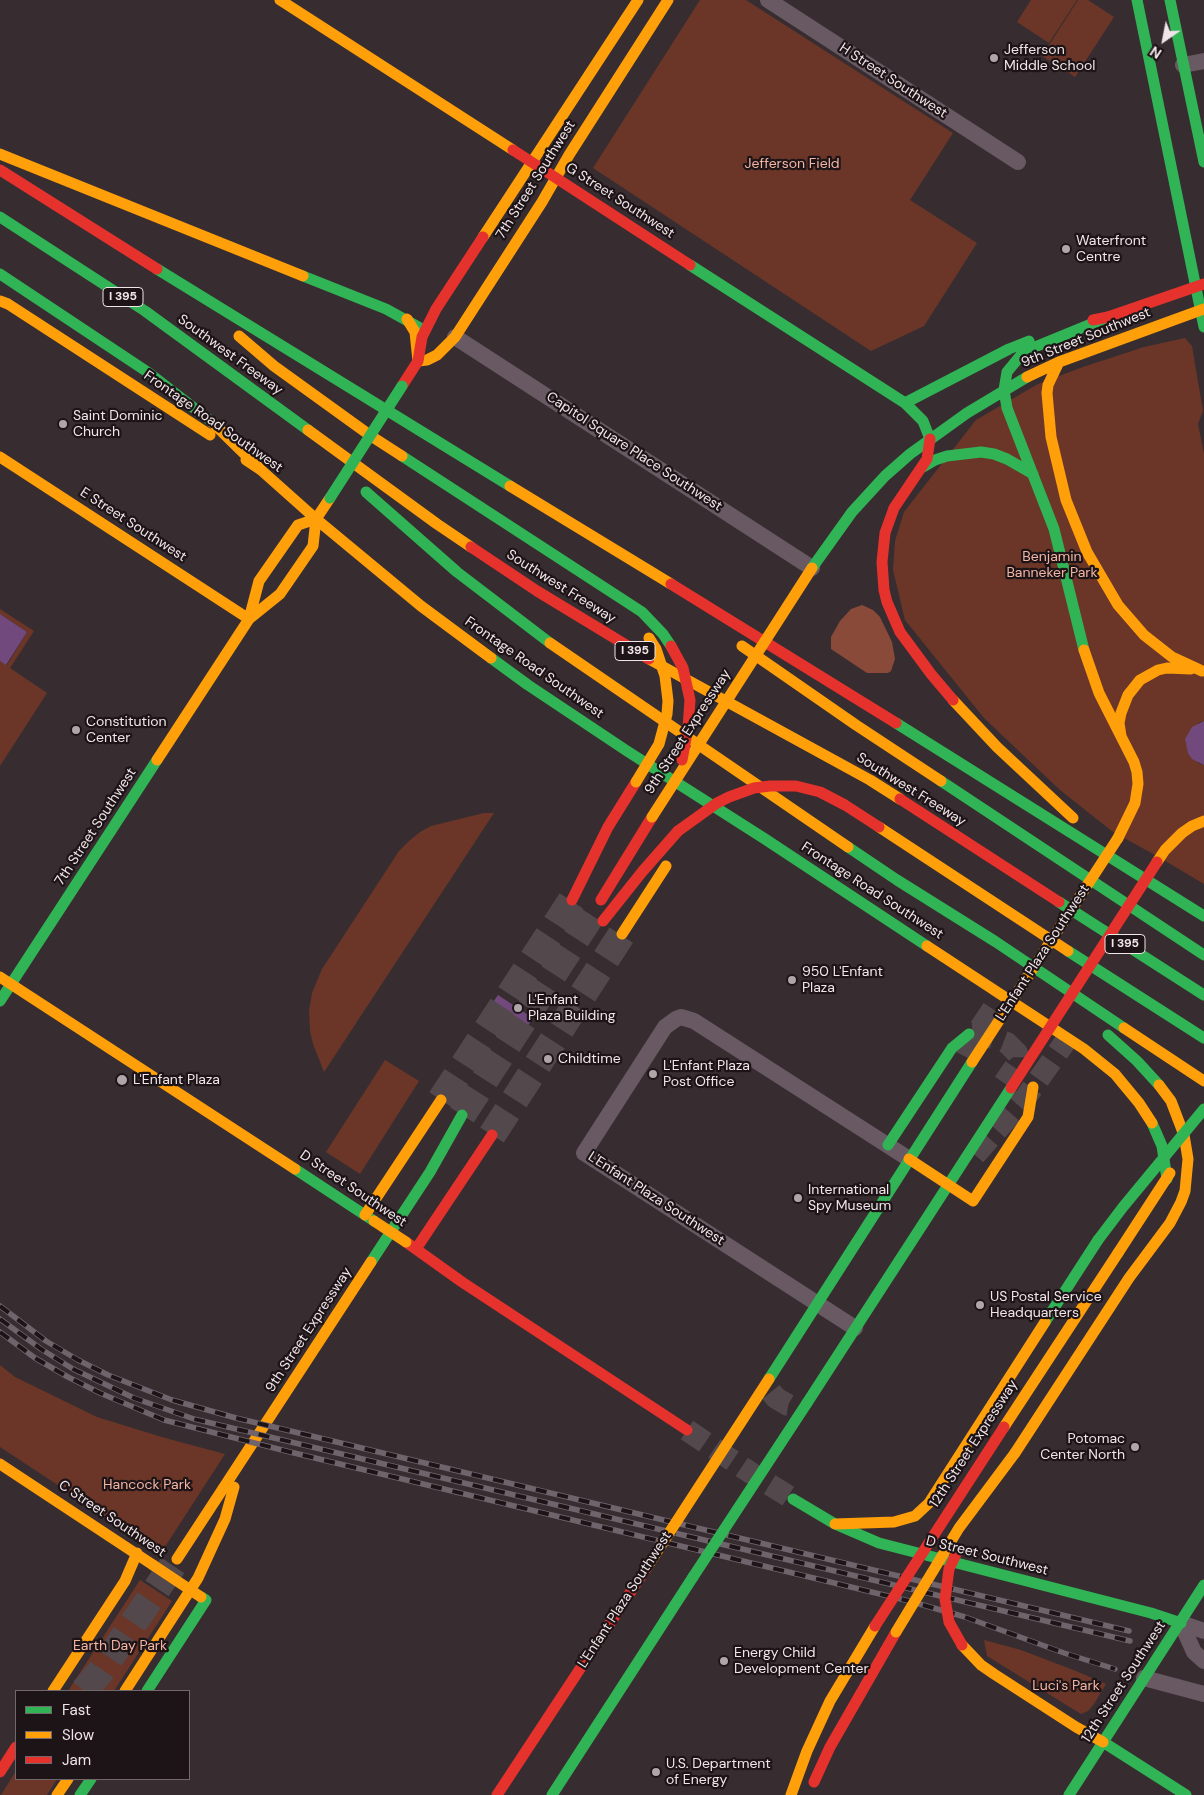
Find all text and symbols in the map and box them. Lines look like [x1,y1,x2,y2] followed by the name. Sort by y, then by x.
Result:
[1139,15,1189,65] north arrow
[836,40,950,122] street label: H Street Southwest
[1004,42,1095,74] place label: Jefferson Middle School
[1147,42,1165,63] text: N
[988,52,1000,64] marker: Jefferson Middle School
[493,118,579,242] street label: 7th Street Southwest
[744,156,840,172] park label: Jefferson Field
[562,160,678,242] street label: G Street Southwest
[1076,233,1146,266] place label: Waterfront Centre
[1060,243,1072,255] marker: Waterfront Centre
[103,288,143,306] road number: I 395
[1019,304,1153,372] street label: 9th Street Southwest
[174,311,286,399] street label: Southwest Freeway
[140,368,286,476] street label: Frontage Road Southwest
[543,389,725,515] street label: Capitol Square Place Southwest
[73,408,163,441] place label: Saint Dominic Church
[57,418,69,430] marker: Saint Dominic Church
[77,484,189,566] street label: E Street Southwest
[503,547,619,627] street label: Southwest Freeway
[1006,549,1098,582] park label: Benjamin Banneker Park
[461,614,607,722] street label: Frontage Road Southwest
[615,641,655,660] road number: I 395
[641,666,735,798] street label: 9th Street Expressway
[86,714,167,746] place label: Constitution Center
[70,724,82,736] marker: Constitution Center
[853,750,969,830] street label: Southwest Freeway
[52,765,140,889] street label: 7th Street Southwest
[798,839,946,943] street label: Frontage Road Southwest
[993,882,1093,1024] street label: L'Enfant Plaza Southwest
[1105,934,1145,954] road number: I 395
[802,964,883,996] place label: 950 L'Enfant Plaza
[786,974,798,986] marker: 950 L'Enfant Plaza
[528,992,616,1024] place label: L'Enfant Plaza Building
[512,1002,524,1014] marker: L'Enfant Plaza Building
[558,1051,621,1067] place label: Childtime
[542,1053,554,1065] marker: Childtime
[663,1058,750,1090] place label: L'Enfant Plaza Post Office
[647,1068,659,1080] marker: L'Enfant Plaza Post Office
[133,1072,220,1088] place label: L'Enfant Plaza
[115,1073,129,1087] marker: L'Enfant Plaza
[296,1147,410,1231] street label: D Street Southwest
[585,1149,727,1249] street label: L'Enfant Plaza Southwest
[808,1182,891,1214] place label: International Spy Museum
[792,1192,804,1204] marker: International Spy Museum
[262,1264,356,1396] street label: 9th Street Expressway
[990,1289,1102,1321] place label: US Postal Service Headquarters
[974,1299,986,1311] marker: US Postal Service Headquarters
[926,1377,1022,1511] street label: 12th Street Expressway
[1040,1431,1125,1464] place label: Potomac Center North
[1129,1441,1141,1453] marker: Potomac Center North
[55,1477,169,1561] street label: C Street Southwest
[103,1477,191,1493] park label: Hancock Park
[575,1529,675,1671] street label: L'Enfant Plaza Southwest
[924,1533,1050,1579] street label: D Street Southwest
[1078,1618,1170,1746] street label: 12th Street Southwest
[73,1638,167,1654] park label: Earth Day Park
[734,1645,869,1678] place label: Energy Child Development Center
[718,1655,730,1667] marker: Energy Child Development Center
[1032,1678,1100,1694] park label: Luci's Park
[15,1690,190,1780] legend
[62,1700,91,1720] text: Fast
[62,1725,94,1745] text: Slow
[62,1750,91,1770] text: Jam
[666,1756,771,1788] place label: U.S. Department of Energy
[650,1766,662,1778] marker: U.S. Department of Energy

